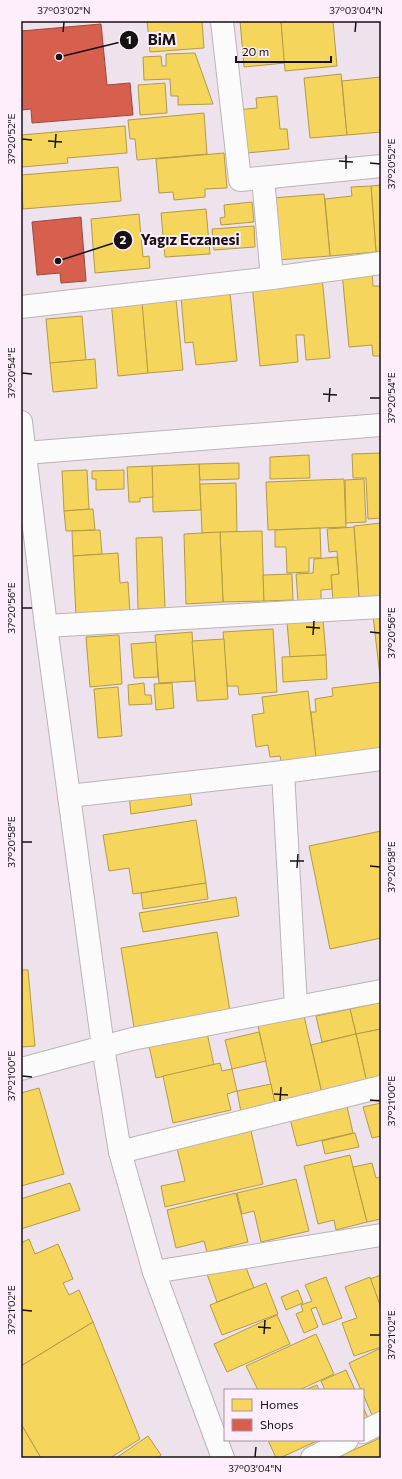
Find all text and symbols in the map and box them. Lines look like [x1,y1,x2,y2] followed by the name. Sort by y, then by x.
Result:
[37,4,91,16] text: 37°03'02"N
[329,4,383,16] text: 37°03'04"N
[119,26,184,53] callout: BiM
[148,30,176,48] text: BiM
[126,32,132,46] text: 1
[236,38,331,64] scale bar
[242,44,269,58] text: 20 m
[5,114,17,164] text: 37°20'52"E
[385,139,397,189] text: 37°20'52"E
[113,227,248,254] callout: Yagız Eczanesi
[140,230,240,248] text: Yagız Eczanesi
[120,232,127,246] text: 2
[5,347,17,399] text: 37°20'54"E
[385,372,397,424] text: 37°20'54"E
[5,582,17,634] text: 37°20'56"E
[385,607,397,659] text: 37°20'56"E
[5,816,17,868] text: 37°20'58"E
[385,841,397,893] text: 37°20'58"E
[5,1051,17,1101] text: 37°21'00"E
[385,1076,397,1126] text: 37°21'00"E
[5,1285,17,1335] text: 37°21'02"E
[385,1310,397,1360] text: 37°21'02"E
[224,1389,364,1441] legend
[260,1397,298,1411] text: Homes
[260,1417,294,1431] text: Shops
[228,1462,282,1474] text: 37°03'04"N

